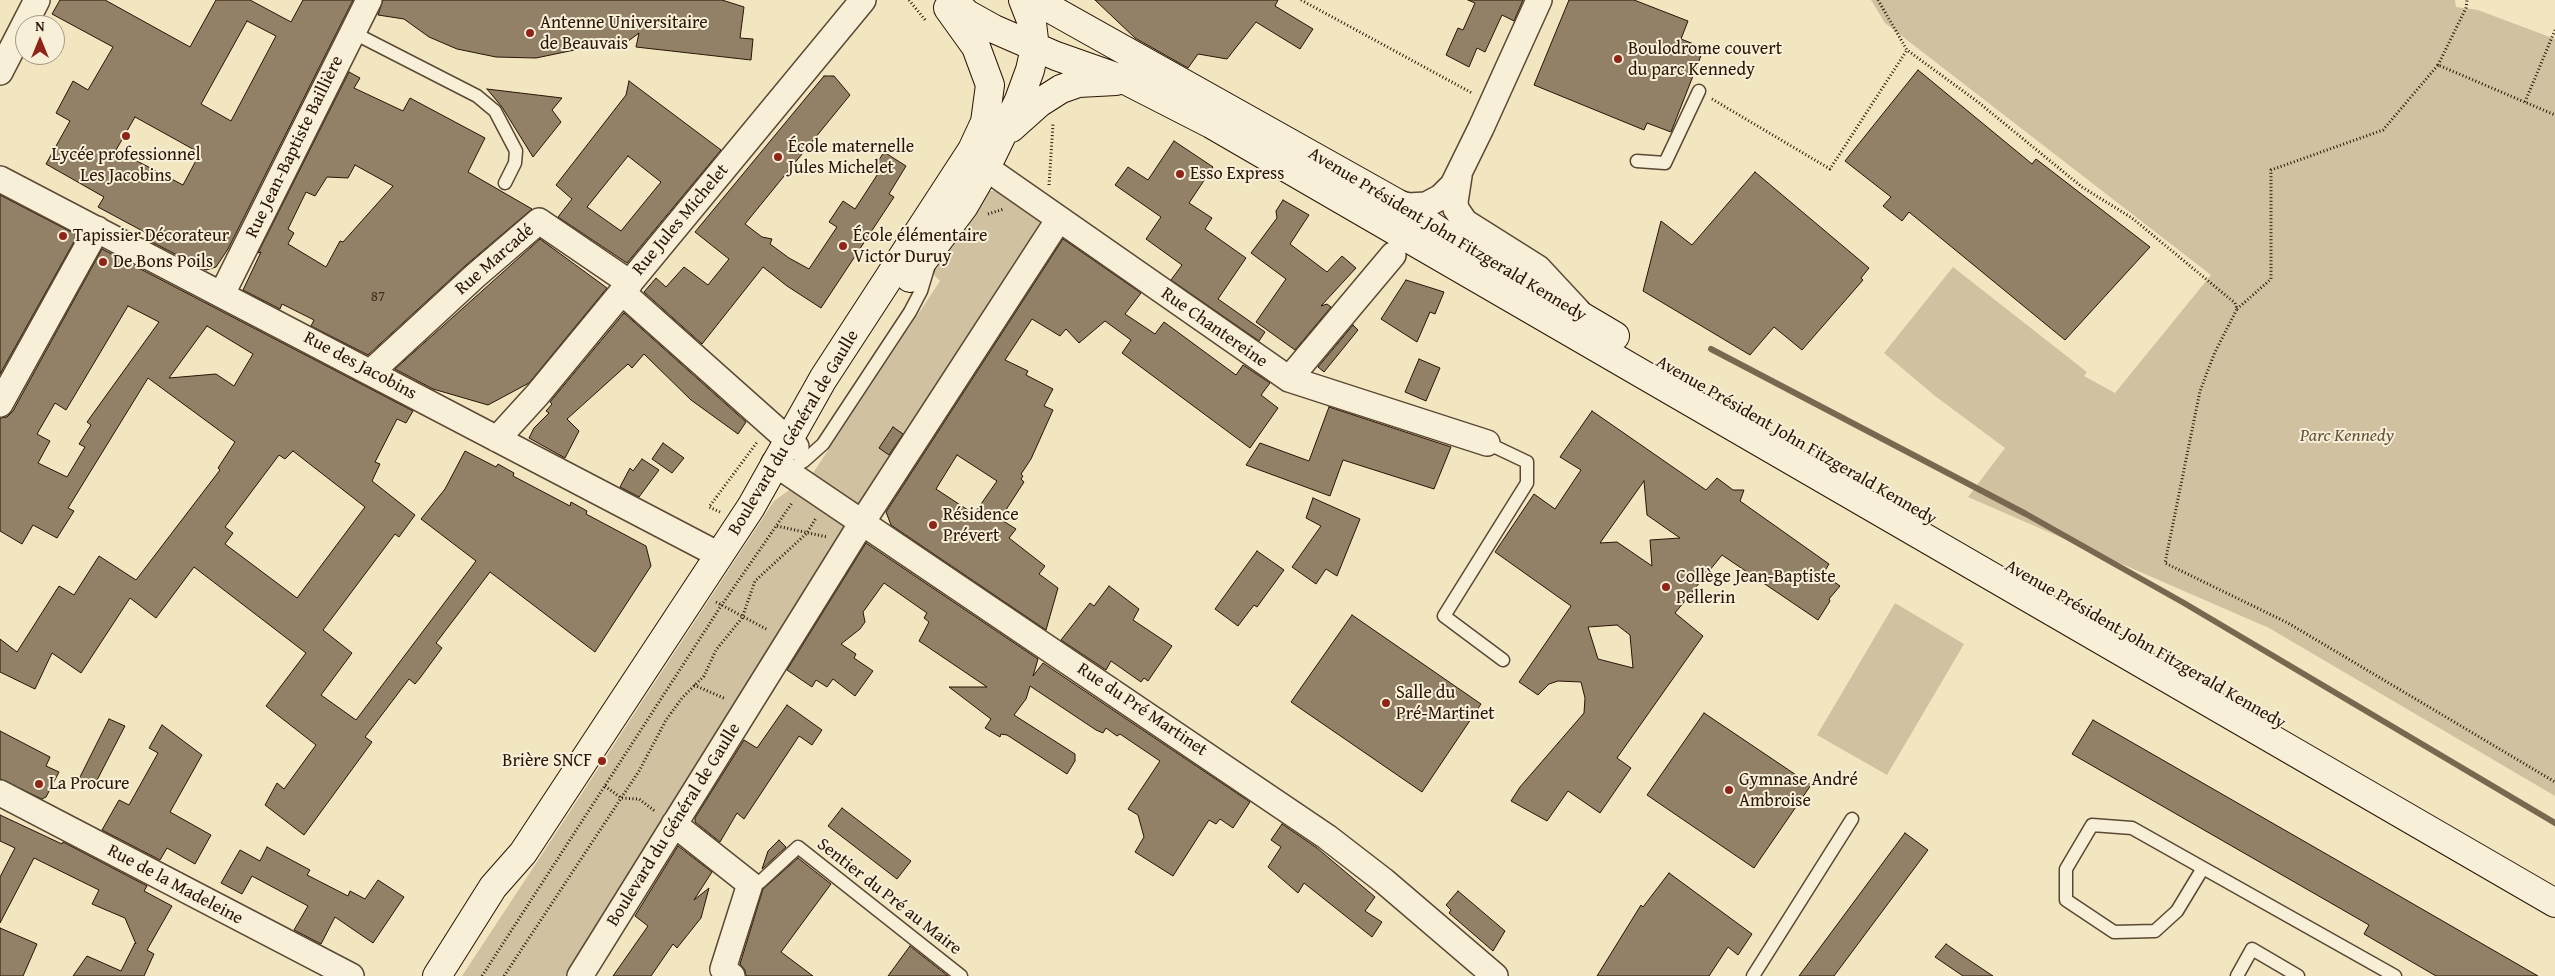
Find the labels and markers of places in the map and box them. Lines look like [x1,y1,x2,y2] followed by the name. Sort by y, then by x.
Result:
[540,12,708,54] place label: Antenne Universitaire de Beauvais
[524,27,536,39] marker: Antenne Universitaire de Beauvais
[1628,38,1782,80] place label: Boulodrome couvert du parc Kennedy
[1612,53,1624,65] marker: Boulodrome couvert du parc Kennedy
[120,130,132,142] marker: Lycée professionnel Les Jacobins
[788,136,914,178] place label: École maternelle Jules Michelet
[51,144,201,186] place label: Lycée professionnel Les Jacobins
[772,151,784,163] marker: École maternelle Jules Michelet
[1190,163,1284,185] place label: Esso Express
[1174,168,1186,180] marker: Esso Express
[73,225,229,247] place label: Tapissier Décorateur
[853,225,987,268] place label: École élémentaire Victor Duruy
[57,230,69,242] marker: Tapissier Décorateur
[837,240,849,252] marker: École élémentaire Victor Duruy
[113,251,213,273] place label: De Bons Poils
[97,256,109,268] marker: De Bons Poils
[943,504,1019,546] place label: Résidence Prévert
[927,519,939,531] marker: Résidence Prévert
[1676,566,1836,608] place label: Collège Jean-Baptiste Pellerin
[1660,581,1672,593] marker: Collège Jean-Baptiste Pellerin
[1396,682,1495,724] place label: Salle du Pré-Martinet
[1380,697,1392,709] marker: Salle du Pré-Martinet
[502,750,592,772] place label: Brière SNCF
[596,755,608,767] marker: Brière SNCF
[1739,769,1858,812] place label: Gymnase André Ambroise
[49,773,130,795] place label: La Procure
[33,778,45,790] marker: La Procure
[1723,784,1735,796] marker: Gymnase André Ambroise

